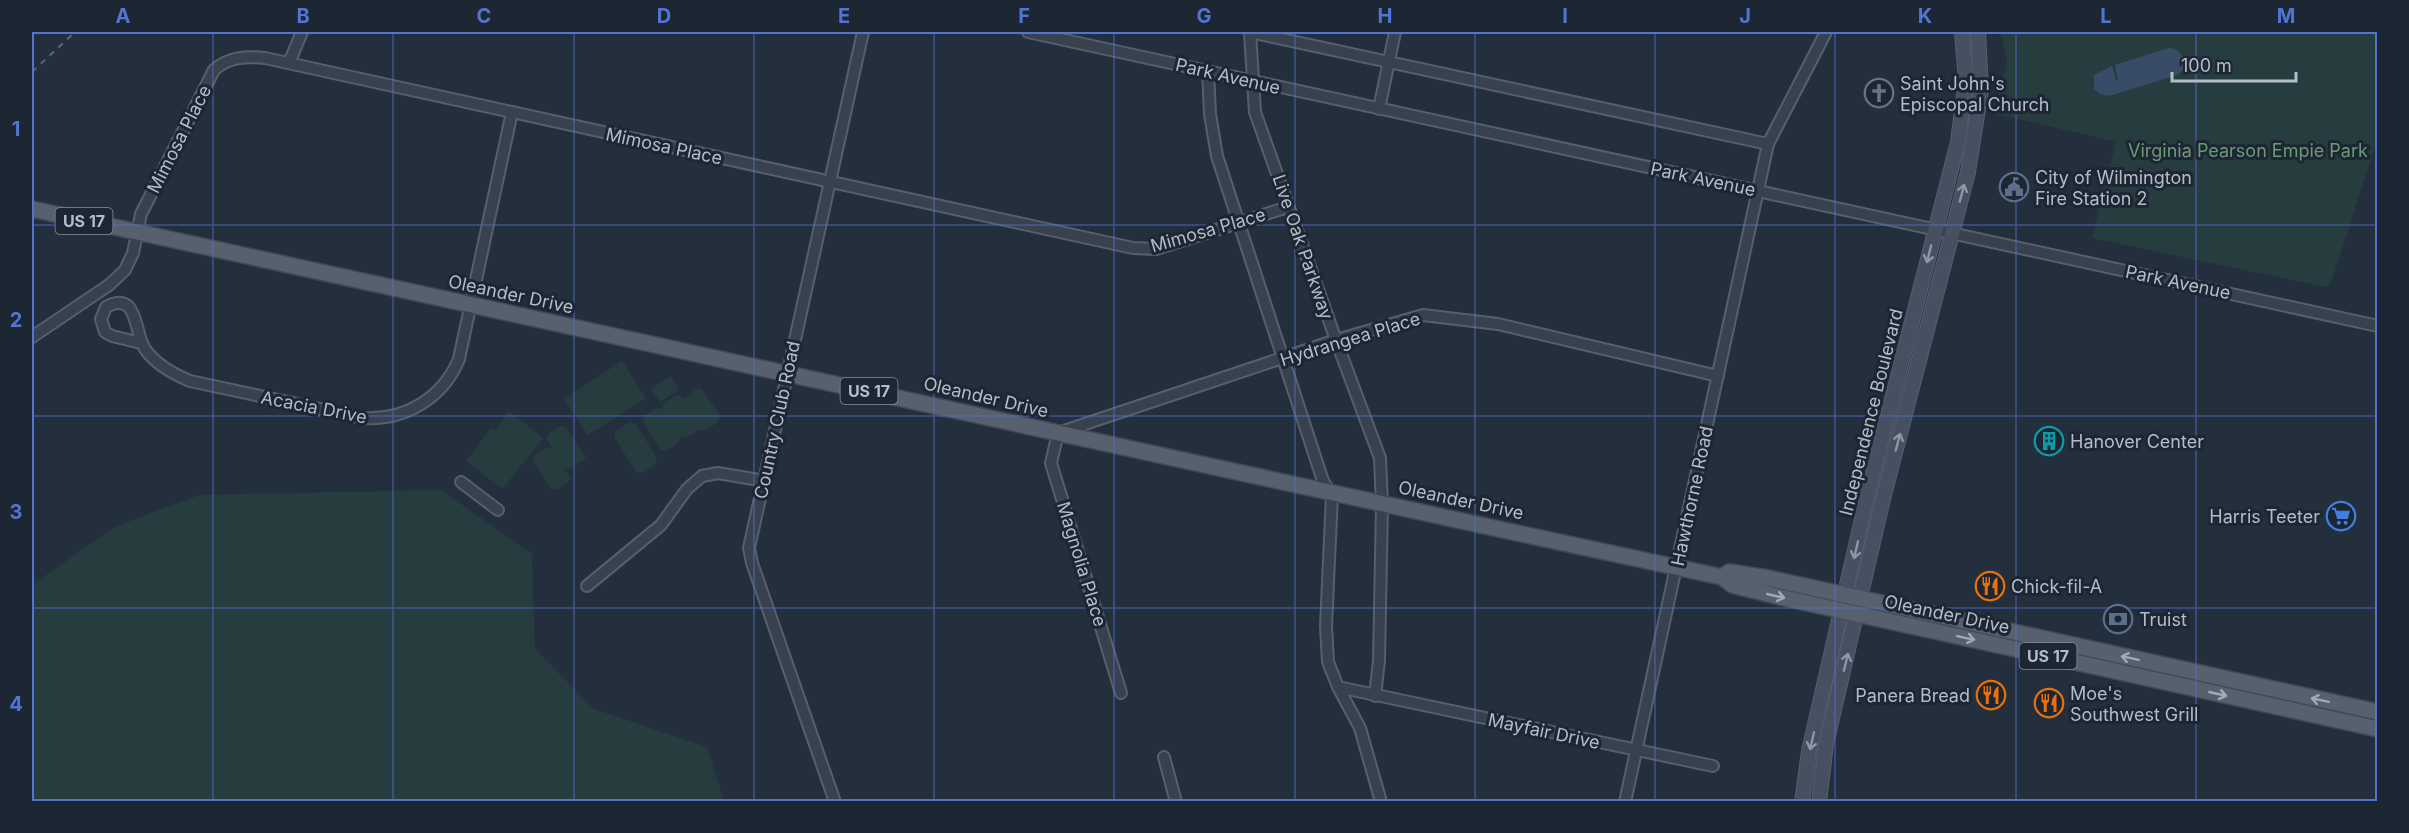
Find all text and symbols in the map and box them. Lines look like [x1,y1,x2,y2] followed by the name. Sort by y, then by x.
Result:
[116,4,131,28] text: A
[296,4,310,28] text: B
[477,4,491,28] text: C
[657,4,671,28] text: D
[838,4,850,28] text: E
[1018,4,1030,28] text: F
[1196,4,1212,28] text: G
[1378,4,1392,28] text: H
[1562,4,1568,28] text: I
[1739,4,1751,28] text: J
[1918,4,1932,28] text: K
[2100,4,2112,28] text: L
[2277,4,2295,28] text: M
[2172,45,2296,83] scale bar
[1174,54,1282,98] street label: Park Avenue
[2181,55,2232,76] text: 100 m
[1900,73,2049,115] place label: Saint John's Episcopal Church
[1863,77,1895,109] church icon: Saint John's Episcopal Church
[143,81,215,197] street label: Mimosa Place
[12,117,20,141] text: 1
[604,123,724,169] street label: Mimosa Place
[2128,140,2368,161] park label: Virginia Pearson Empie Park
[1649,158,1757,200] street label: Park Avenue
[2035,167,2192,209] place label: City of Wilmington Fire Station 2
[1998,171,2030,203] public building icon: City of Wilmington Fire Station 2
[1268,172,1338,322] street label: Live Oak Parkway
[1957,183,1969,202] one-way arrow
[1148,204,1268,256] street label: Mimosa Place
[56,208,112,234] road number: US 17
[1923,244,1934,263] one-way arrow
[2124,261,2232,303] street label: Park Avenue
[446,270,576,318] street label: Oleander Drive
[1835,306,1907,518] street label: Independence Boulevard
[10,308,22,332] text: 2
[1277,308,1423,370] street label: Hydrangea Place
[750,339,804,501] street label: Country Club Road
[921,372,1051,422] street label: Oleander Drive
[840,378,898,404] road number: US 17
[259,386,369,428] street label: Acacia Drive
[1667,424,1717,568] street label: Hawthorne Road
[2033,425,2065,457] building icon: Hanover Center
[2070,431,2204,452] place label: Hanover Center
[1893,433,1904,452] one-way arrow
[1396,476,1526,524] street label: Oleander Drive
[1053,499,1111,629] street label: Magnolia Place
[10,500,22,524] text: 3
[2325,500,2357,532] supermarket icon: Harris Teeter
[2209,506,2320,527] place label: Harris Teeter
[1849,541,1861,560] one-way arrow
[1974,570,2006,602] restaurant icon: Chick-fil-A
[2011,576,2102,597] place label: Chick-fil-A
[1882,590,2012,638] street label: Oleander Drive
[1766,591,1785,603] one-way arrow
[2102,603,2134,635] bank icon: Truist
[2139,609,2187,630] place label: Truist
[1956,633,1975,645] one-way arrow
[2020,643,2076,669] road number: US 17
[2121,652,2140,663] one-way arrow
[1841,653,1852,672] one-way arrow
[1975,679,2007,711] restaurant icon: Panera Bread
[2070,683,2198,725] place label: Moe's Southwest Grill
[1855,685,1970,706] place label: Panera Bread
[2033,687,2065,719] restaurant icon: Moe's Southwest Grill
[2208,689,2227,700] one-way arrow
[9,692,23,716] text: 4
[2311,693,2330,705] one-way arrow
[1486,709,1602,753] street label: Mayfair Drive
[1805,731,1817,750] one-way arrow

